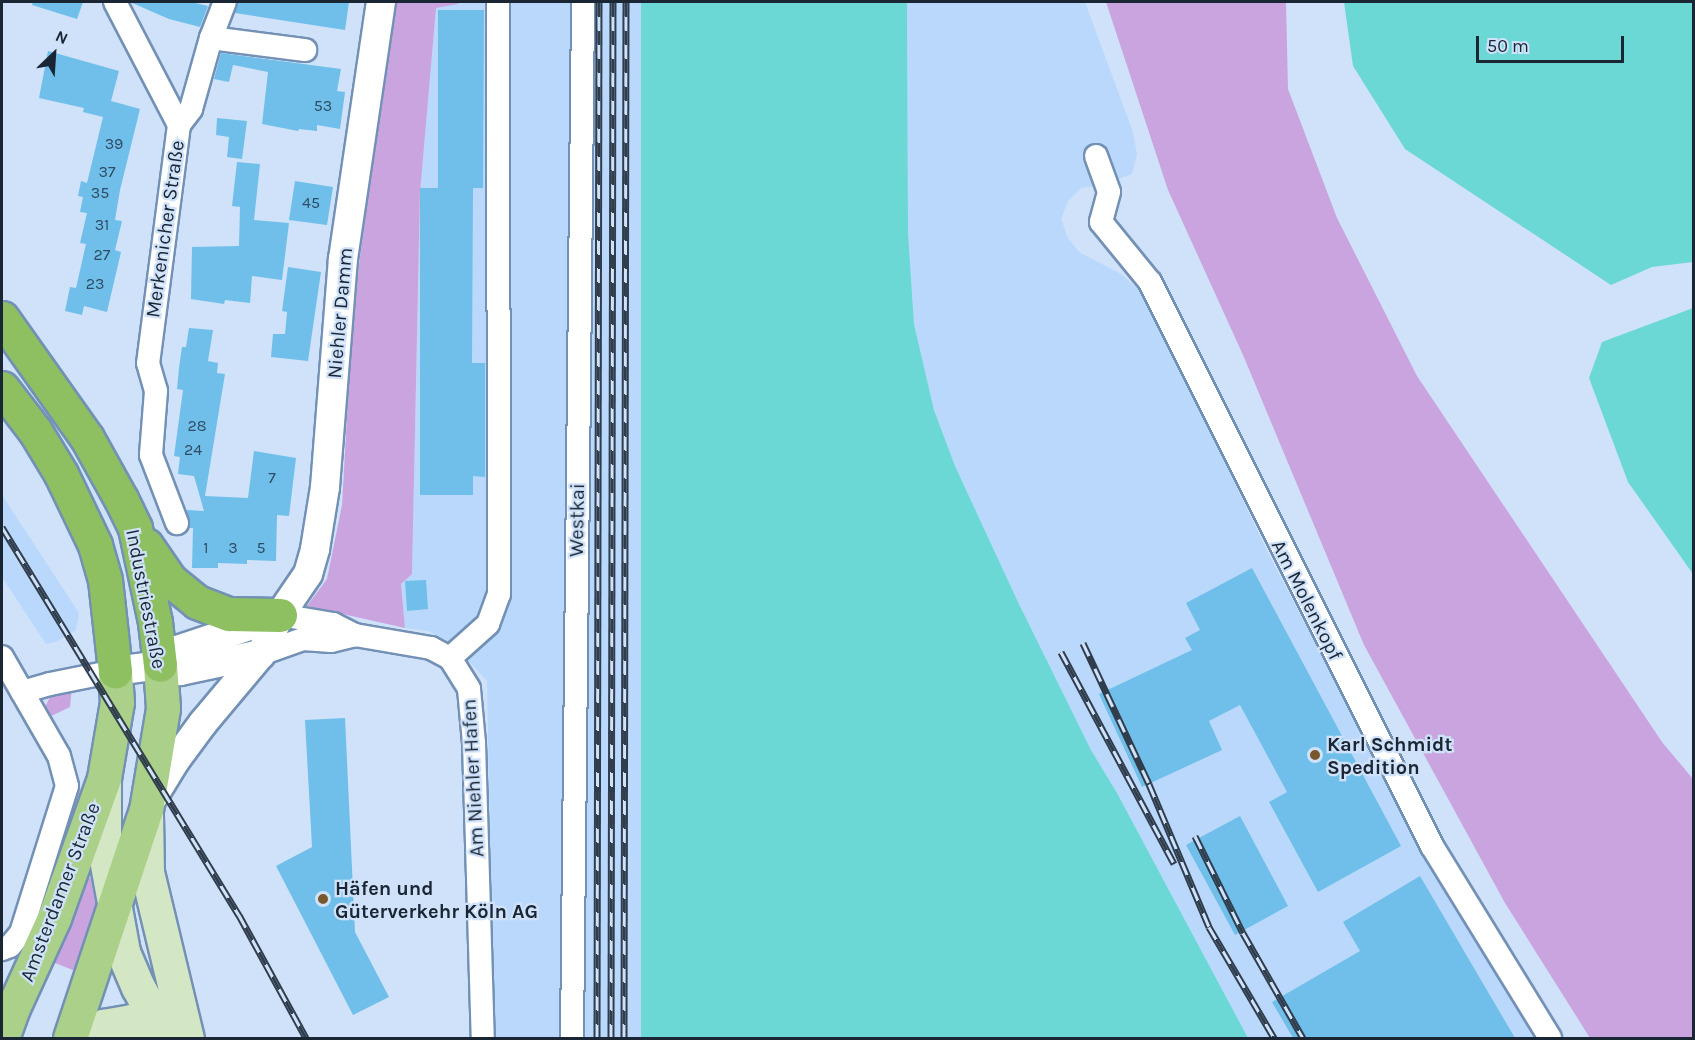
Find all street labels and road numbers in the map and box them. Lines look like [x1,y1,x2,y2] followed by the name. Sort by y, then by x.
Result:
[141,139,189,319] street label: Merkenicher Straße
[322,246,358,380] street label: Niehler Damm
[564,483,590,557] street label: Westkai
[121,527,171,671] street label: Industriestraße
[1266,536,1348,664] street label: Am Molenkopf
[457,698,489,858] street label: Am Niehler Hafen
[15,799,105,985] street label: Amsterdamer Straße

